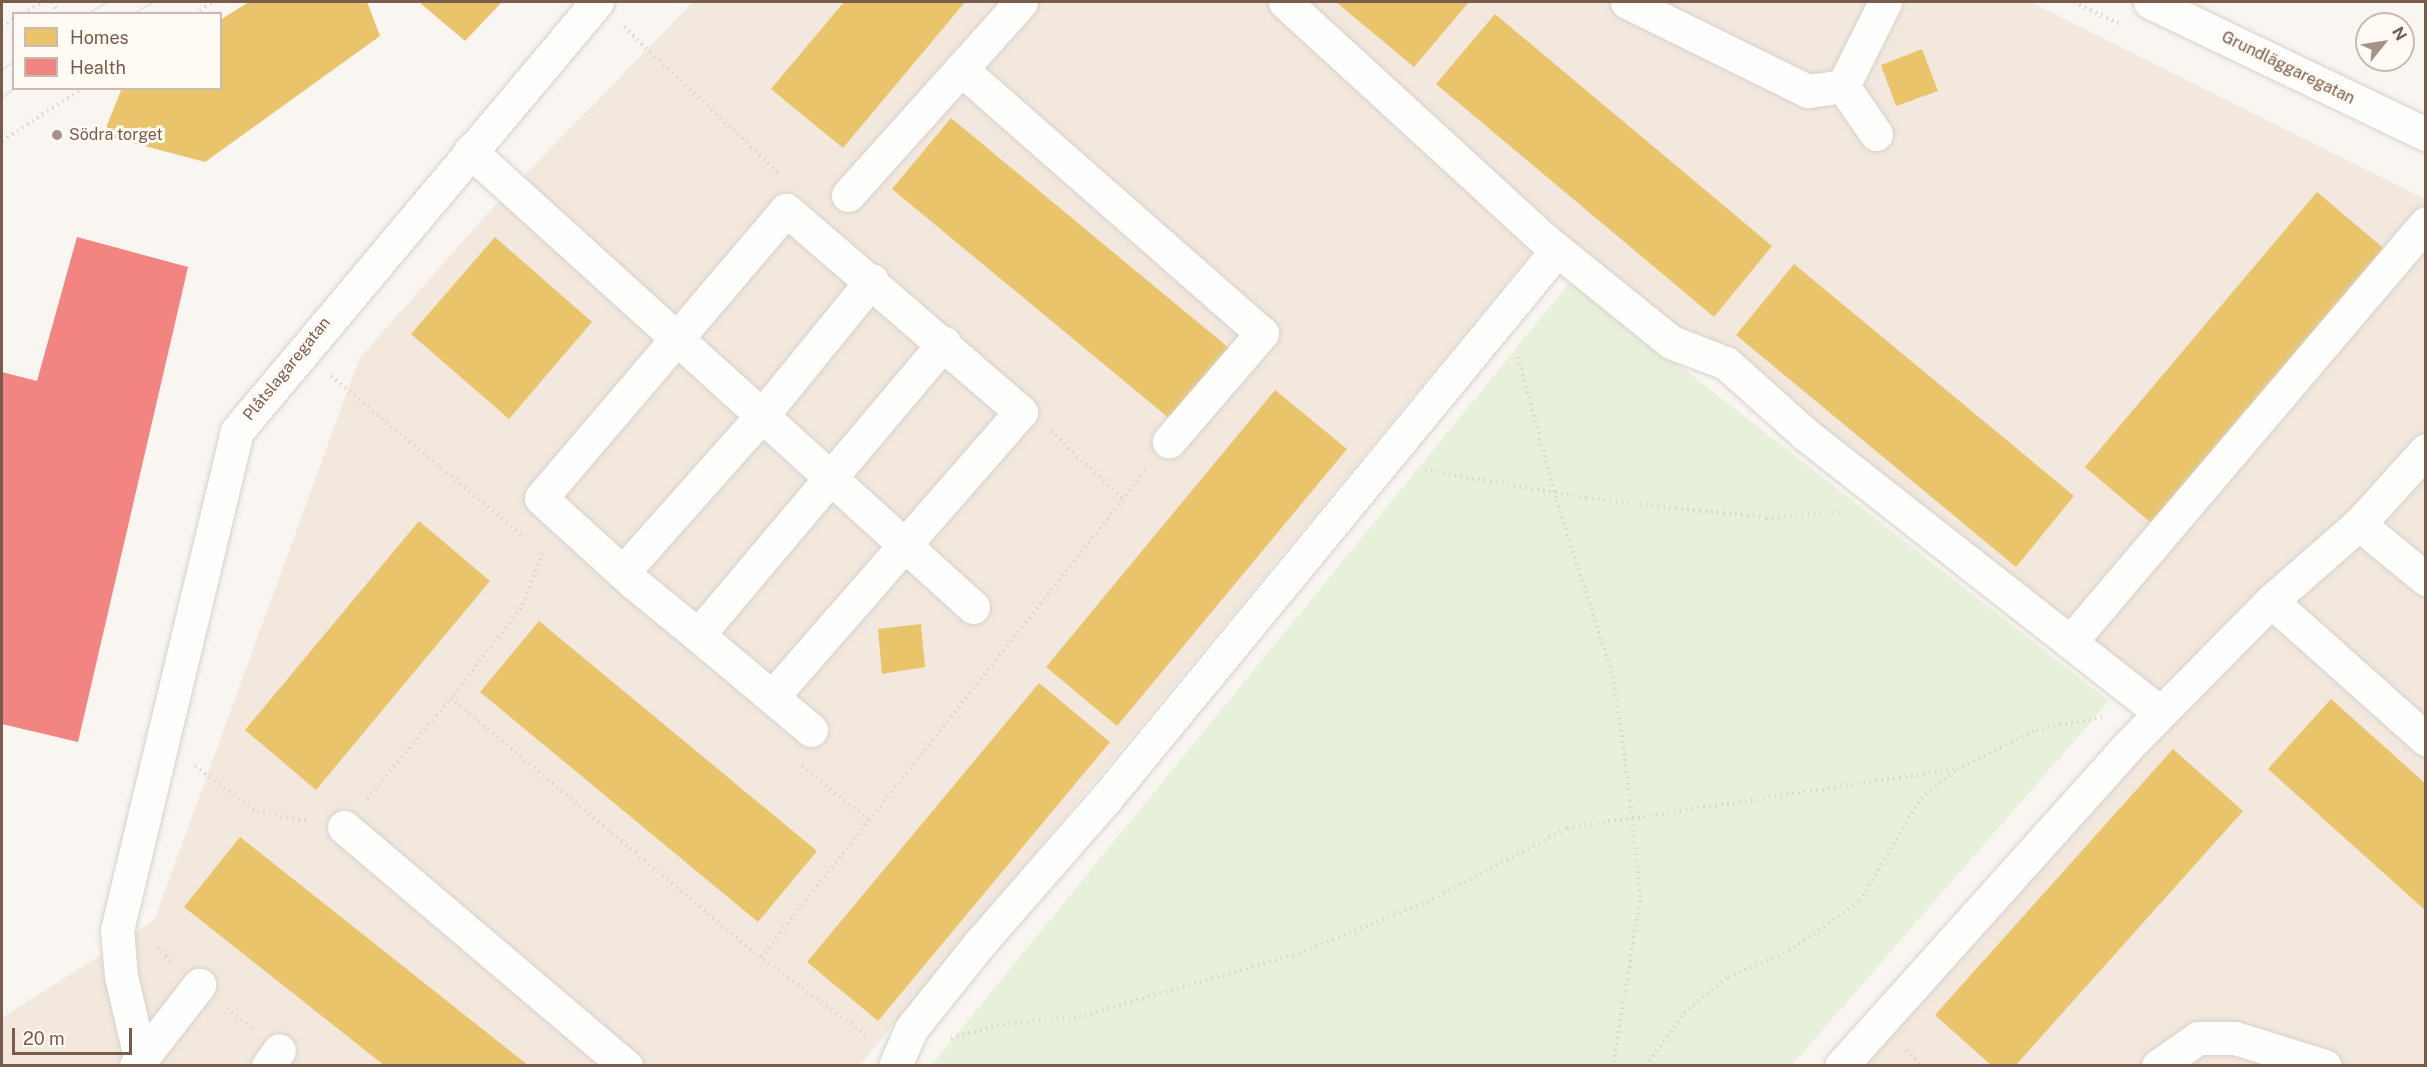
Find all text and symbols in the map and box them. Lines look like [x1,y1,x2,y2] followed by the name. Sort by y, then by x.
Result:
[12,12,222,90] legend
[2355,12,2415,72] north arrow
[2388,24,2411,44] text: N
[70,27,129,48] text: Homes
[2218,27,2358,109] street label: Grundläggaregatan
[70,57,126,78] text: Health
[69,125,163,145] place label: Södra torget
[50,128,64,142] marker: Södra torget
[239,313,335,425] street label: Plåtslagaregatan
[15,1016,135,1054] scale bar
[23,1028,65,1049] text: 20 m

